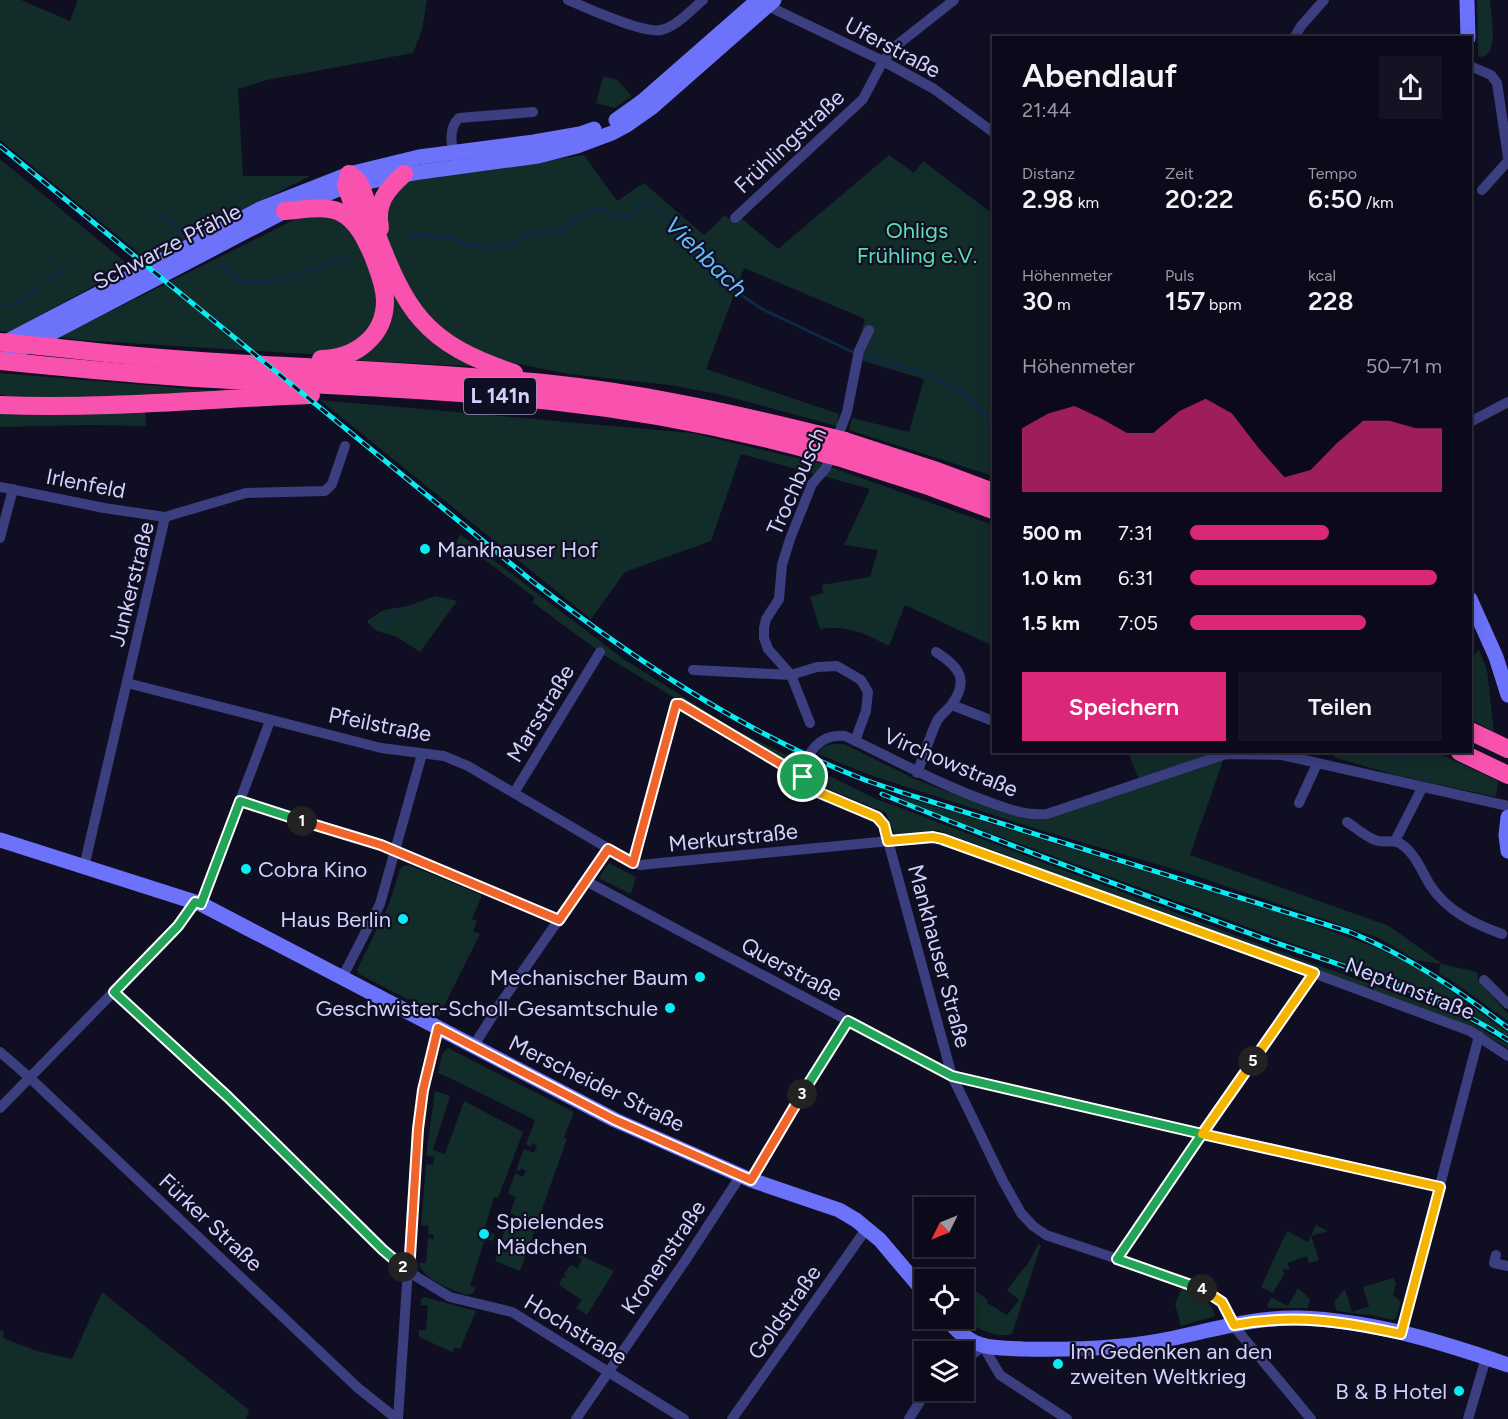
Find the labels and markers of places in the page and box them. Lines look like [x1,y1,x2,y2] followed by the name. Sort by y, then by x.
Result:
[437,536,599,563] place label: Mankhauser Hof
[418,542,432,556] marker: Mankhauser Hof
[777,751,828,802] pin
[287,806,317,836] pin: 1
[258,856,367,883] place label: Cobra Kino
[239,862,253,876] marker: Cobra Kino
[280,906,391,933] place label: Haus Berlin
[396,912,410,926] marker: Haus Berlin
[490,964,688,991] place label: Mechanischer Baum
[693,970,707,984] marker: Mechanischer Baum
[315,995,658,1022] place label: Geschwister-Scholl-Gesamtschule
[663,1001,677,1015] marker: Geschwister-Scholl-Gesamtschule
[1238,1046,1268,1076] pin: 5
[787,1079,817,1109] pin: 3
[496,1208,604,1260] place label: Spielendes Mädchen
[477,1227,491,1241] marker: Spielendes Mädchen
[388,1252,418,1282] pin: 2
[1187,1274,1217,1304] pin: 4
[1070,1338,1272,1390] place label: Im Gedenken an den zweiten Weltkrieg
[1051,1357,1065,1371] marker: Im Gedenken an den zweiten Weltkrieg
[1335,1378,1447,1405] place label: B & B Hotel
[1452,1384,1466,1398] marker: B & B Hotel

